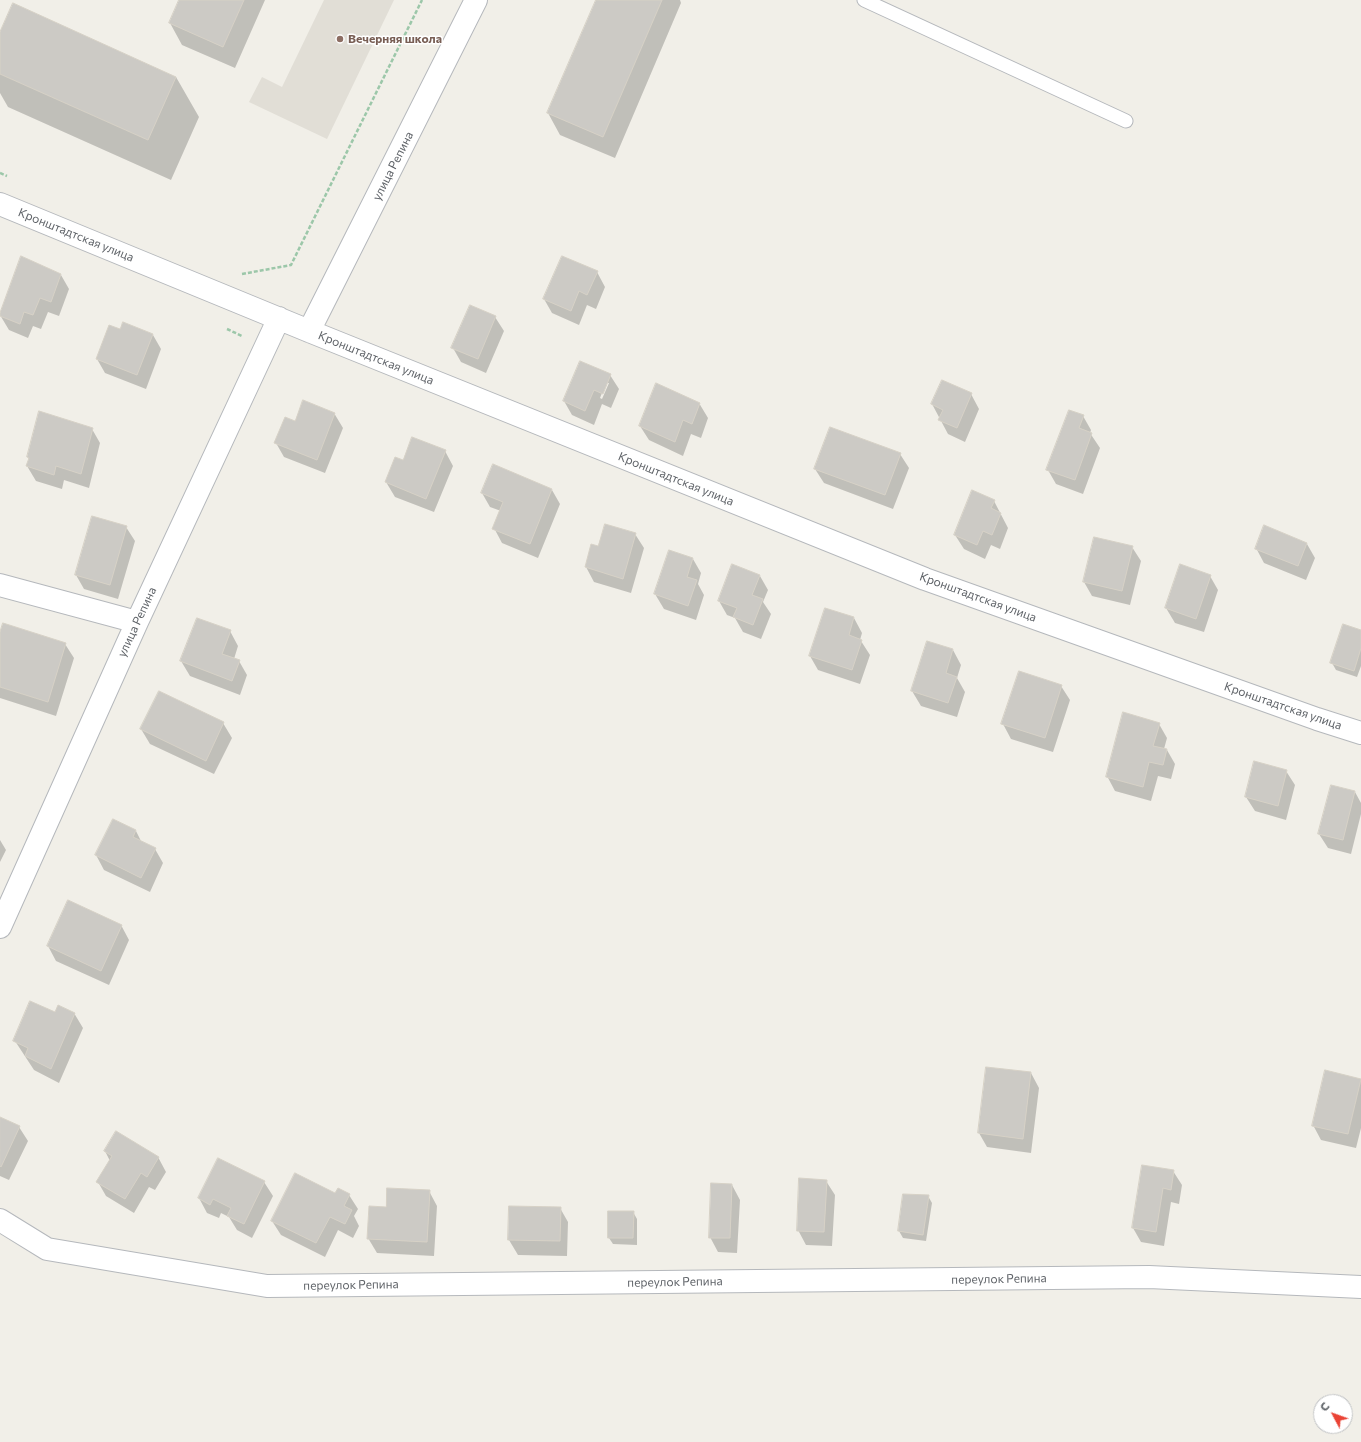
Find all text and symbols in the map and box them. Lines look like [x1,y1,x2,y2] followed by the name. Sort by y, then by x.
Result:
[348,32,442,46] place label: Вечерняя школа
[335,34,345,44] marker: Вечерняя школа
[369,129,417,203] street label: улица Репина
[16,205,136,265] street label: Кронштадтская улица
[316,328,436,388] street label: Кронштадтская улица
[616,449,736,509] street label: Кронштадтская улица
[918,569,1038,625] street label: Кронштадтская улица
[115,585,159,659] street label: улица Репина
[1222,679,1344,733] street label: Кронштадтская улица
[951,1271,1047,1287] street label: переулок Репина
[627,1274,723,1290] street label: переулок Репина
[303,1277,399,1293] street label: переулок Репина
[1313,1394,1353,1434] north arrow
[1317,1399,1332,1414] text: С

